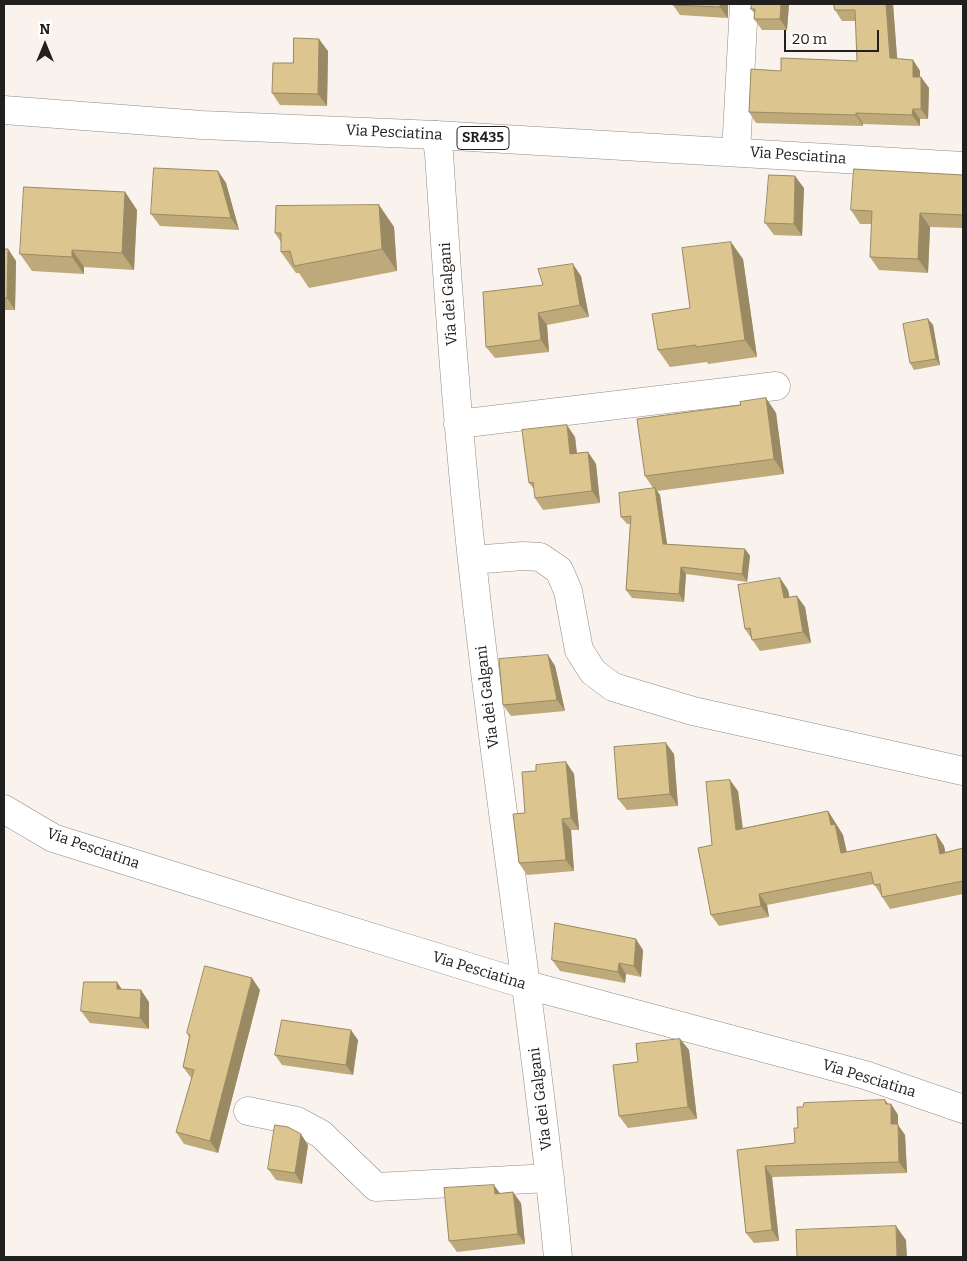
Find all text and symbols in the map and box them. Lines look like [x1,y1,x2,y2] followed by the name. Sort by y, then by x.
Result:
[20,20,70,70] north arrow
[787,20,882,52] scale bar
[40,21,50,38] text: N
[792,30,827,48] text: 20 m
[345,121,443,145] street label: Via Pesciatina
[457,126,509,150] road number: SR435
[749,144,847,168] street label: Via Pesciatina
[436,242,462,346] street label: Via dei Galgani
[473,645,503,749] street label: Via dei Galgani
[44,825,142,873] street label: Via Pesciatina
[430,948,528,994] street label: Via Pesciatina
[526,1047,556,1151] street label: Via dei Galgani
[820,1056,918,1102] street label: Via Pesciatina

